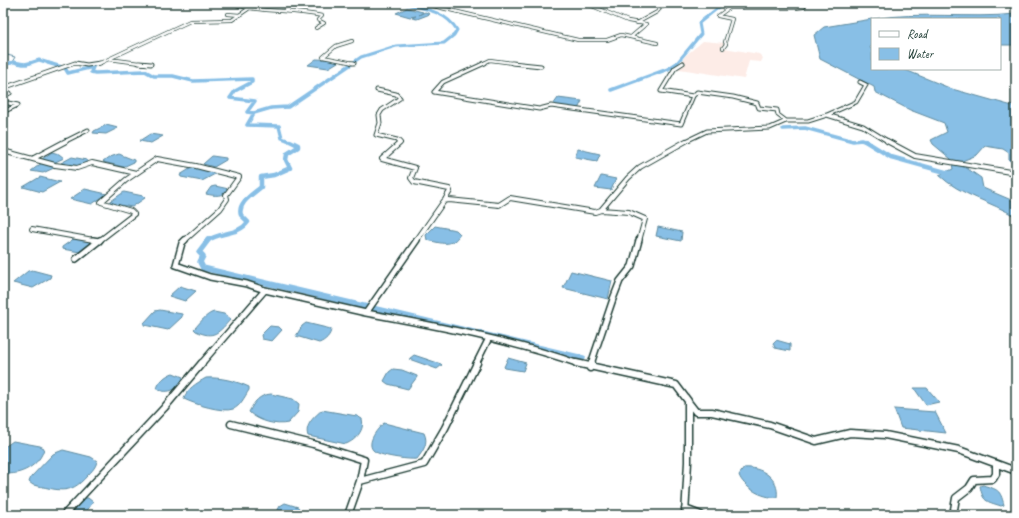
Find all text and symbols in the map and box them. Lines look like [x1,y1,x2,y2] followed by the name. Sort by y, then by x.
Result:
[871,18,1001,70] legend
[907,26,929,42] text: Road
[907,46,935,62] text: Water

